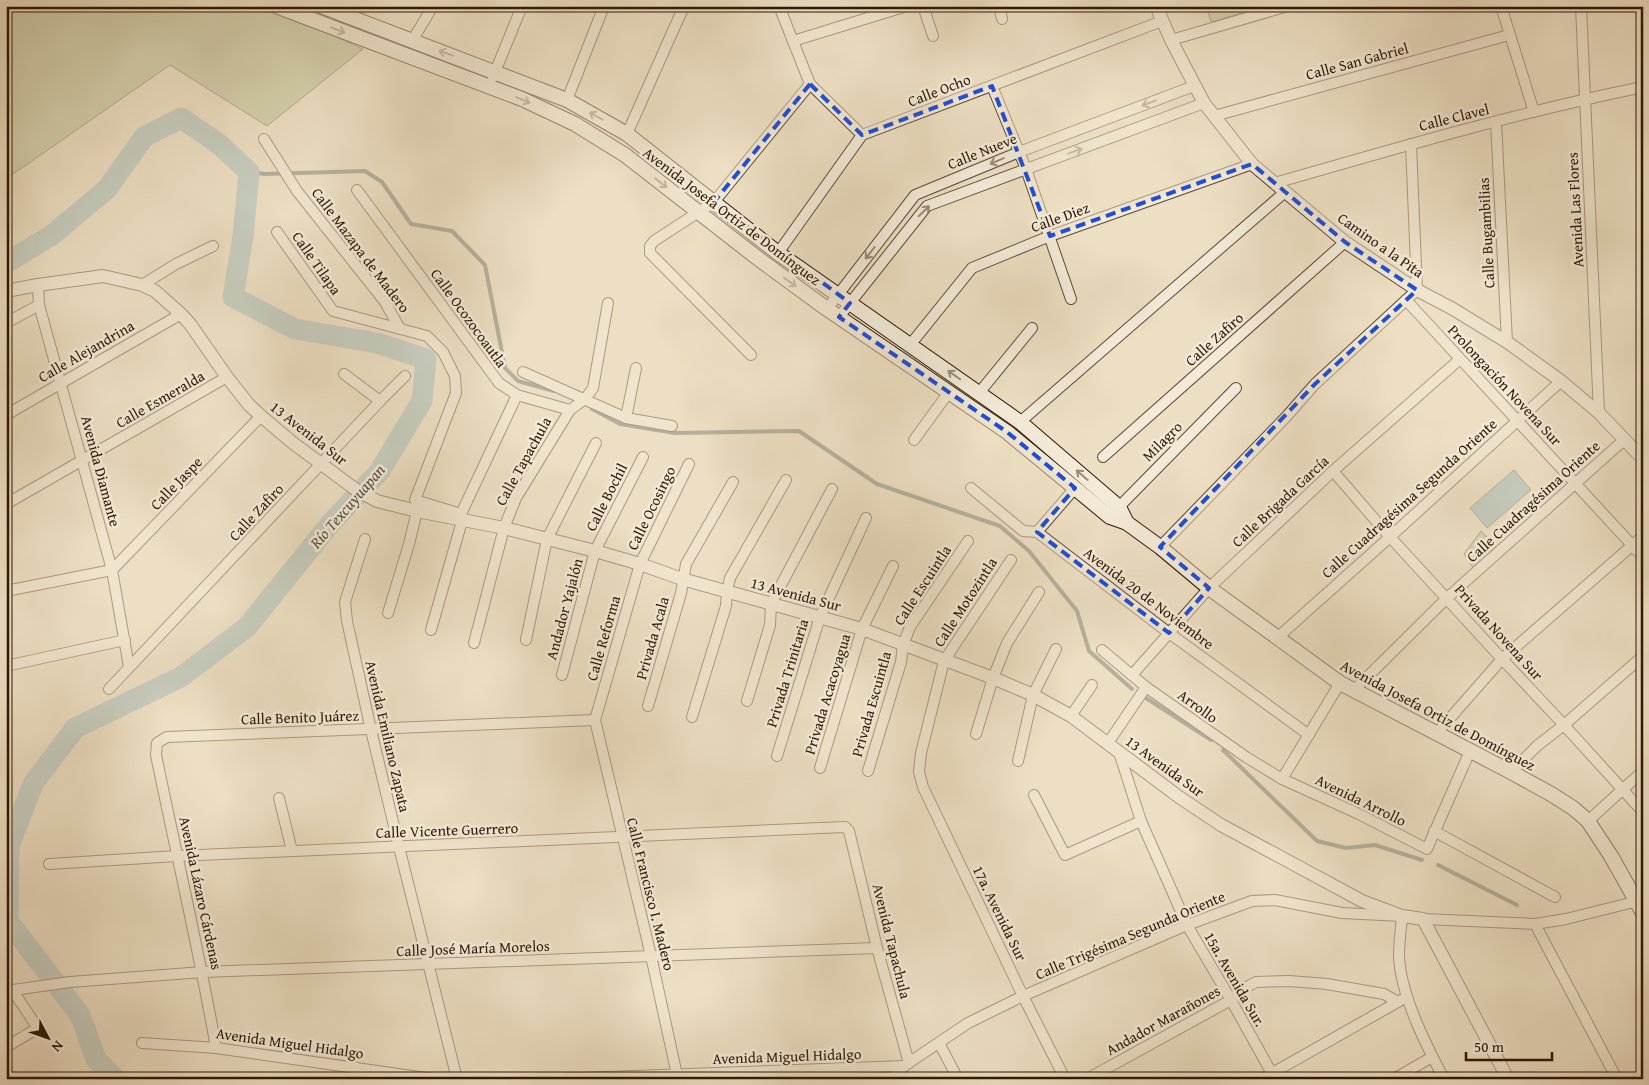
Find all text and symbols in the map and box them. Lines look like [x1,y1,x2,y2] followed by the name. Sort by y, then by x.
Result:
[330,26,345,35] one-way arrow
[1303,37,1411,85] street label: Calle San Gabriel
[439,48,454,57] one-way arrow
[905,68,974,112] street label: Calle Ocho
[515,95,530,105] one-way arrow
[1417,98,1491,136] street label: Calle Clavel
[1142,99,1157,108] one-way arrow
[589,111,603,121] one-way arrow
[944,128,1020,174] street label: Calle Nueve
[639,142,826,290] street label: Avenida Josefa Ortiz de Domínguez
[1066,146,1082,155] one-way arrow
[1561,152,1589,268] street label: Avenida Las Flores
[990,157,1005,166] one-way arrow
[655,177,668,188] one-way arrow
[1473,177,1499,289] street label: Calle Bugambilias
[307,183,415,317] street label: Calle Mazapa de Madero
[1028,197,1093,237] street label: Calle Diez
[917,205,930,217] one-way arrow
[1334,208,1428,282] street label: Camino a la Pita
[287,227,347,299] street label: Calle Tilapa
[864,246,875,259] one-way arrow
[426,264,512,372] street label: Calle Ocozocoautla
[783,277,797,287] one-way arrow
[1180,307,1248,371] street label: Calle Zafiro
[34,315,138,387] street label: Calle Alejandrina
[1443,320,1567,450] street label: Prolongación Novena Sur
[112,365,208,433] street label: Calle Esmeralda
[947,370,961,380] one-way arrow
[266,396,352,470] street label: 13 Avenida Sur
[76,413,126,529] street label: Avenida Diamante
[490,413,556,509] street label: Calle Tapachula
[1317,413,1501,583] street label: Calle Cuadragésima Segunda Oriente
[1137,416,1187,466] street label: Milagro
[1462,435,1604,567] street label: Calle Cuadragésima Oriente
[1227,450,1333,552] street label: Calle Brigada García
[145,452,207,514] street label: Calle Jaspe
[303,459,390,554] water label: Río Texcuyuapan
[580,460,632,534] street label: Calle Bochil
[622,462,681,554] street label: Calle Ocosingo
[1075,470,1088,481] one-way arrow
[224,478,288,545] street label: Calle Zafiro
[888,541,956,629] street label: Calle Escuintla
[1079,542,1219,654] street label: Avenida 20 de Noviembre
[928,553,1002,651] street label: Calle Motozintla
[540,555,588,662] street label: Andador Yajalón
[748,572,844,616] street label: 13 Avenida Sur
[1450,579,1548,685] street label: Privada Novena Sur
[581,593,625,683] street label: Calle Reforma
[630,594,674,682] street label: Privada Acala
[761,616,813,730] street label: Privada Trinitaria
[799,631,855,757] street label: Privada Acacoyagua
[846,649,896,759] street label: Privada Escuintla
[1337,655,1540,776] street label: Avenida Josefa Ortiz de Domínguez
[360,658,416,814] street label: Avenida Emiliano Zapata
[1174,684,1223,728] street label: Arrollo
[241,704,360,730] street label: Calle Benito Juárez
[1121,730,1209,802] street label: 13 Avenida Sur
[1312,769,1410,831] street label: Avenida Arrollo
[174,814,228,972] street label: Avenida Lázaro Cárdenas
[622,815,680,973] street label: Calle Francisco I. Madero
[375,817,519,843] street label: Calle Vicente Guerrero
[968,862,1032,964] street label: 17a. Avenida Sur
[868,881,916,1001] street label: Avenida Tapachula
[1032,885,1228,985] street label: Calle Trigésima Segunda Oriente
[1199,928,1271,1030] street label: 15a. Avenida Sur.
[396,935,550,961] street label: Calle José María Morelos
[1102,980,1224,1060] street label: Andador Marañones
[22,1012,72,1062] north arrow
[215,1022,365,1064] street label: Avenida Miguel Hidalgo
[1466,1030,1553,1062] scale bar
[47,1036,68,1057] text: N
[1474,1036,1505,1057] text: 50 m
[712,1043,862,1069] street label: Avenida Miguel Hidalgo

